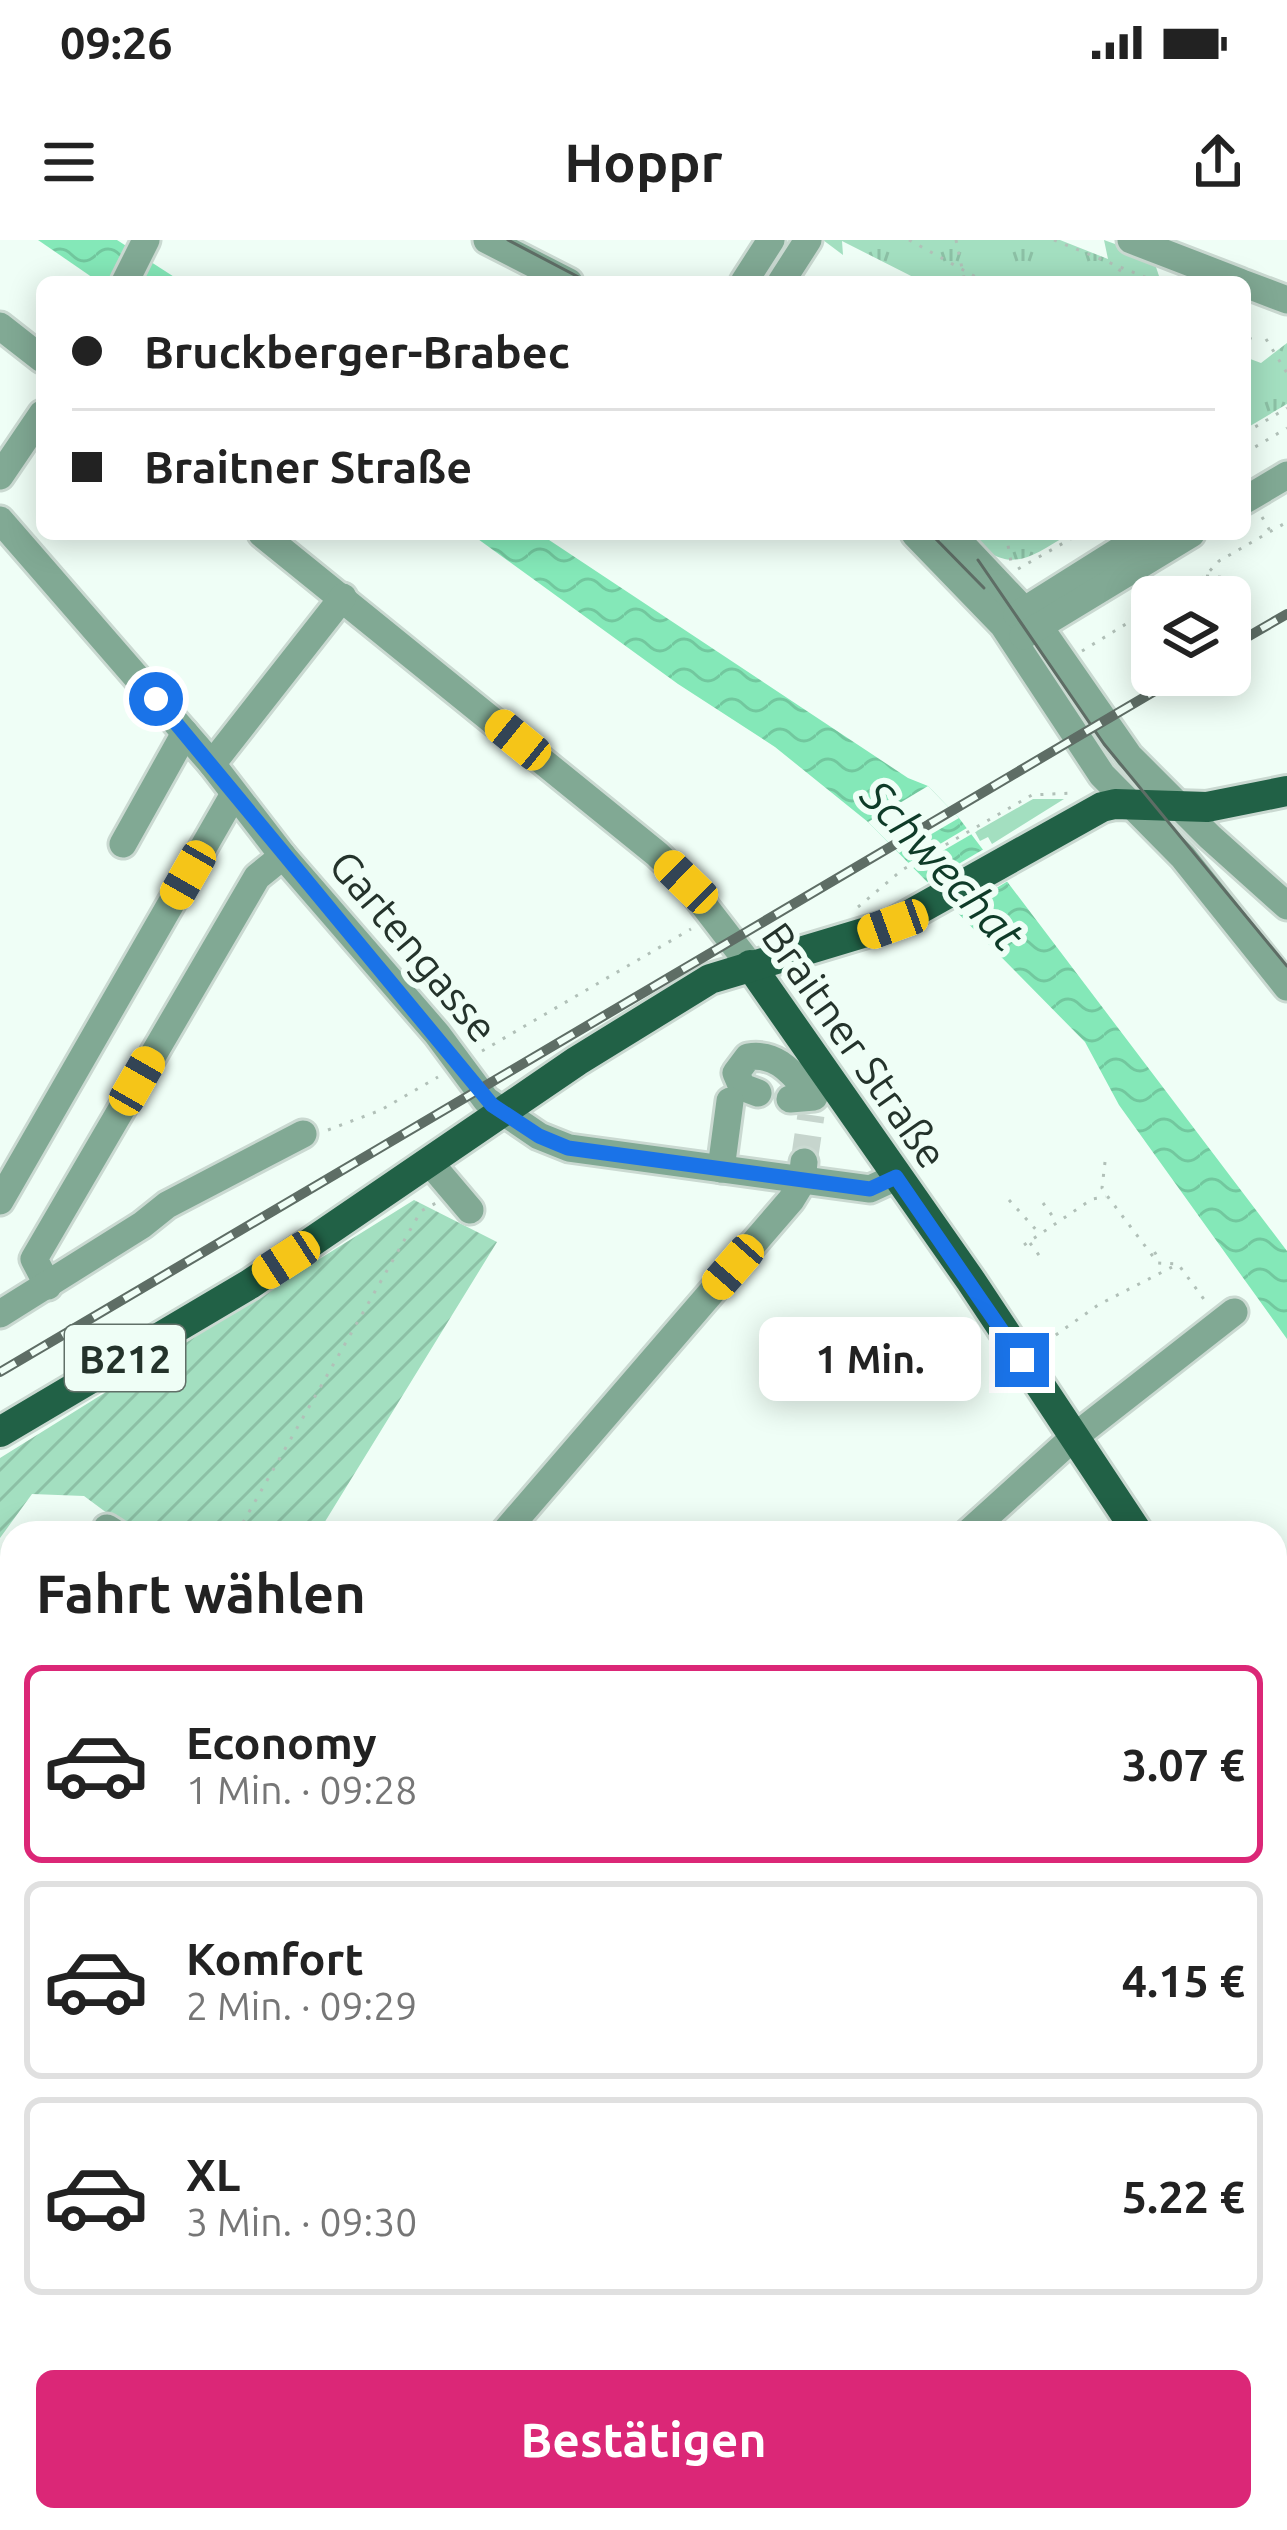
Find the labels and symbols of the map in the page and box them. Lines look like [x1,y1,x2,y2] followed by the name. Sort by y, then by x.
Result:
[129,672,183,726] route start
[479,703,557,777] car
[851,769,1035,961] water label: Schwechat
[154,835,222,915] car
[321,841,507,1051] street label: Gartengasse
[648,844,724,920] car
[853,895,933,953] car
[753,914,957,1176] street label: Braitner Straße
[103,1041,171,1121] car
[246,1225,326,1295] car
[696,1228,770,1306] car
[758,1318,980,1402] callout: 1 Min.
[65,1325,185,1391] road number: B212
[995,1333,1049,1387] route end

